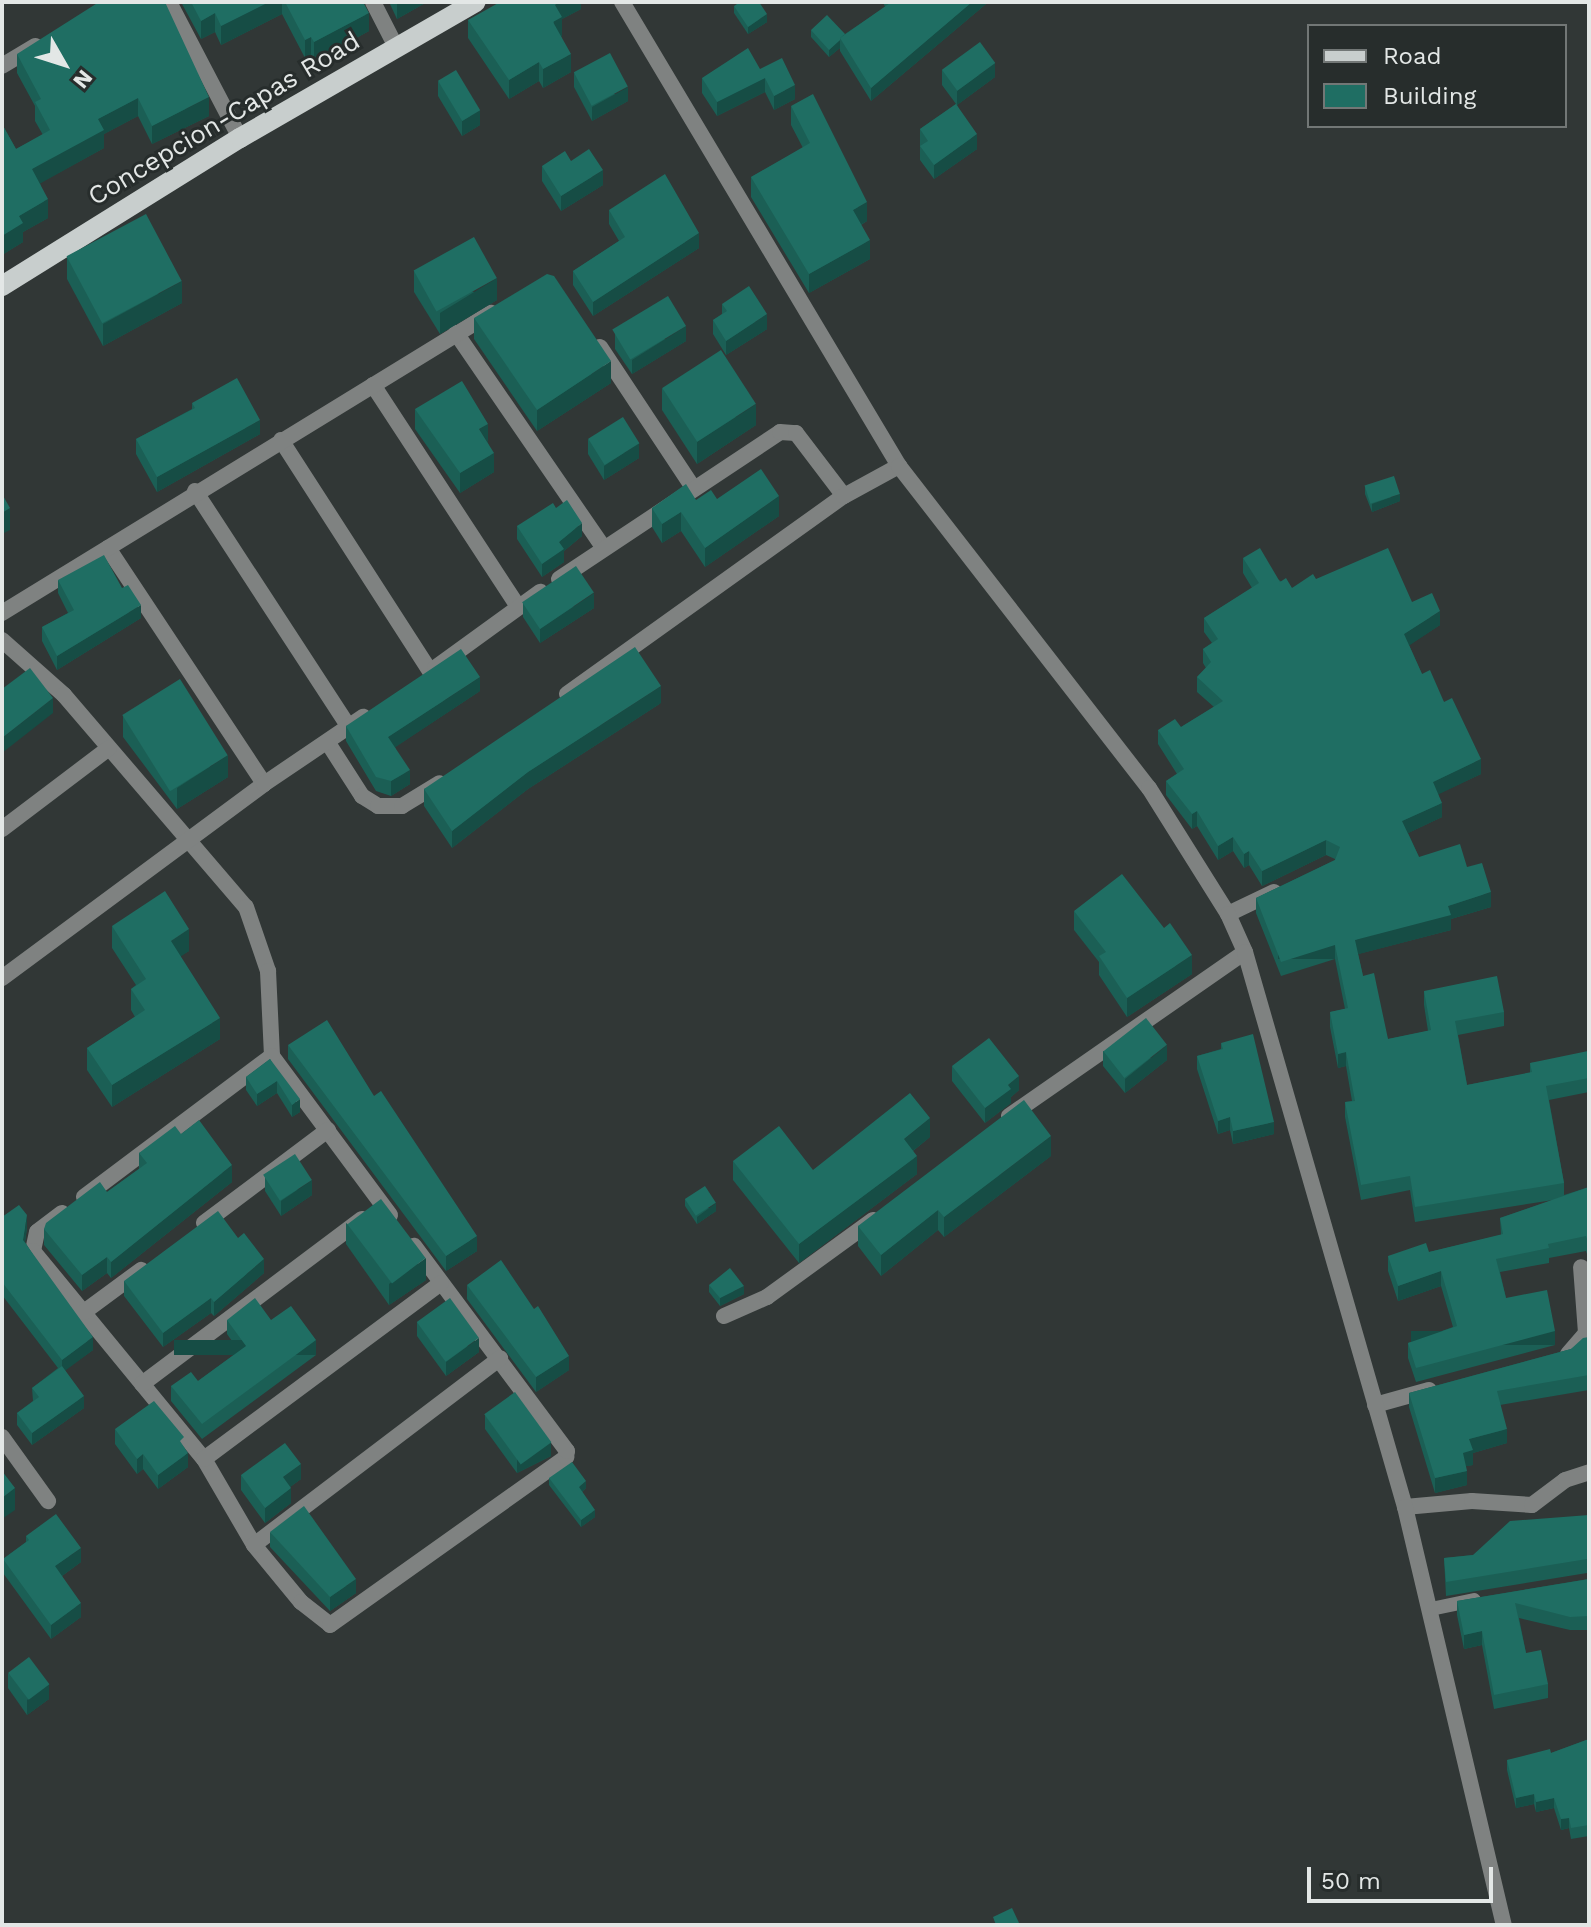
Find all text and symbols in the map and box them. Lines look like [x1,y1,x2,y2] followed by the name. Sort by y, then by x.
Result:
[24,24,104,104] north arrow
[1307,24,1567,128] legend
[82,25,366,213] street label: Concepcion-Capas Road
[1383,42,1442,70] text: Road
[68,65,98,94] text: N
[1383,82,1476,110] text: Building
[1311,1851,1497,1901] scale bar
[1321,1867,1381,1895] text: 50 m

